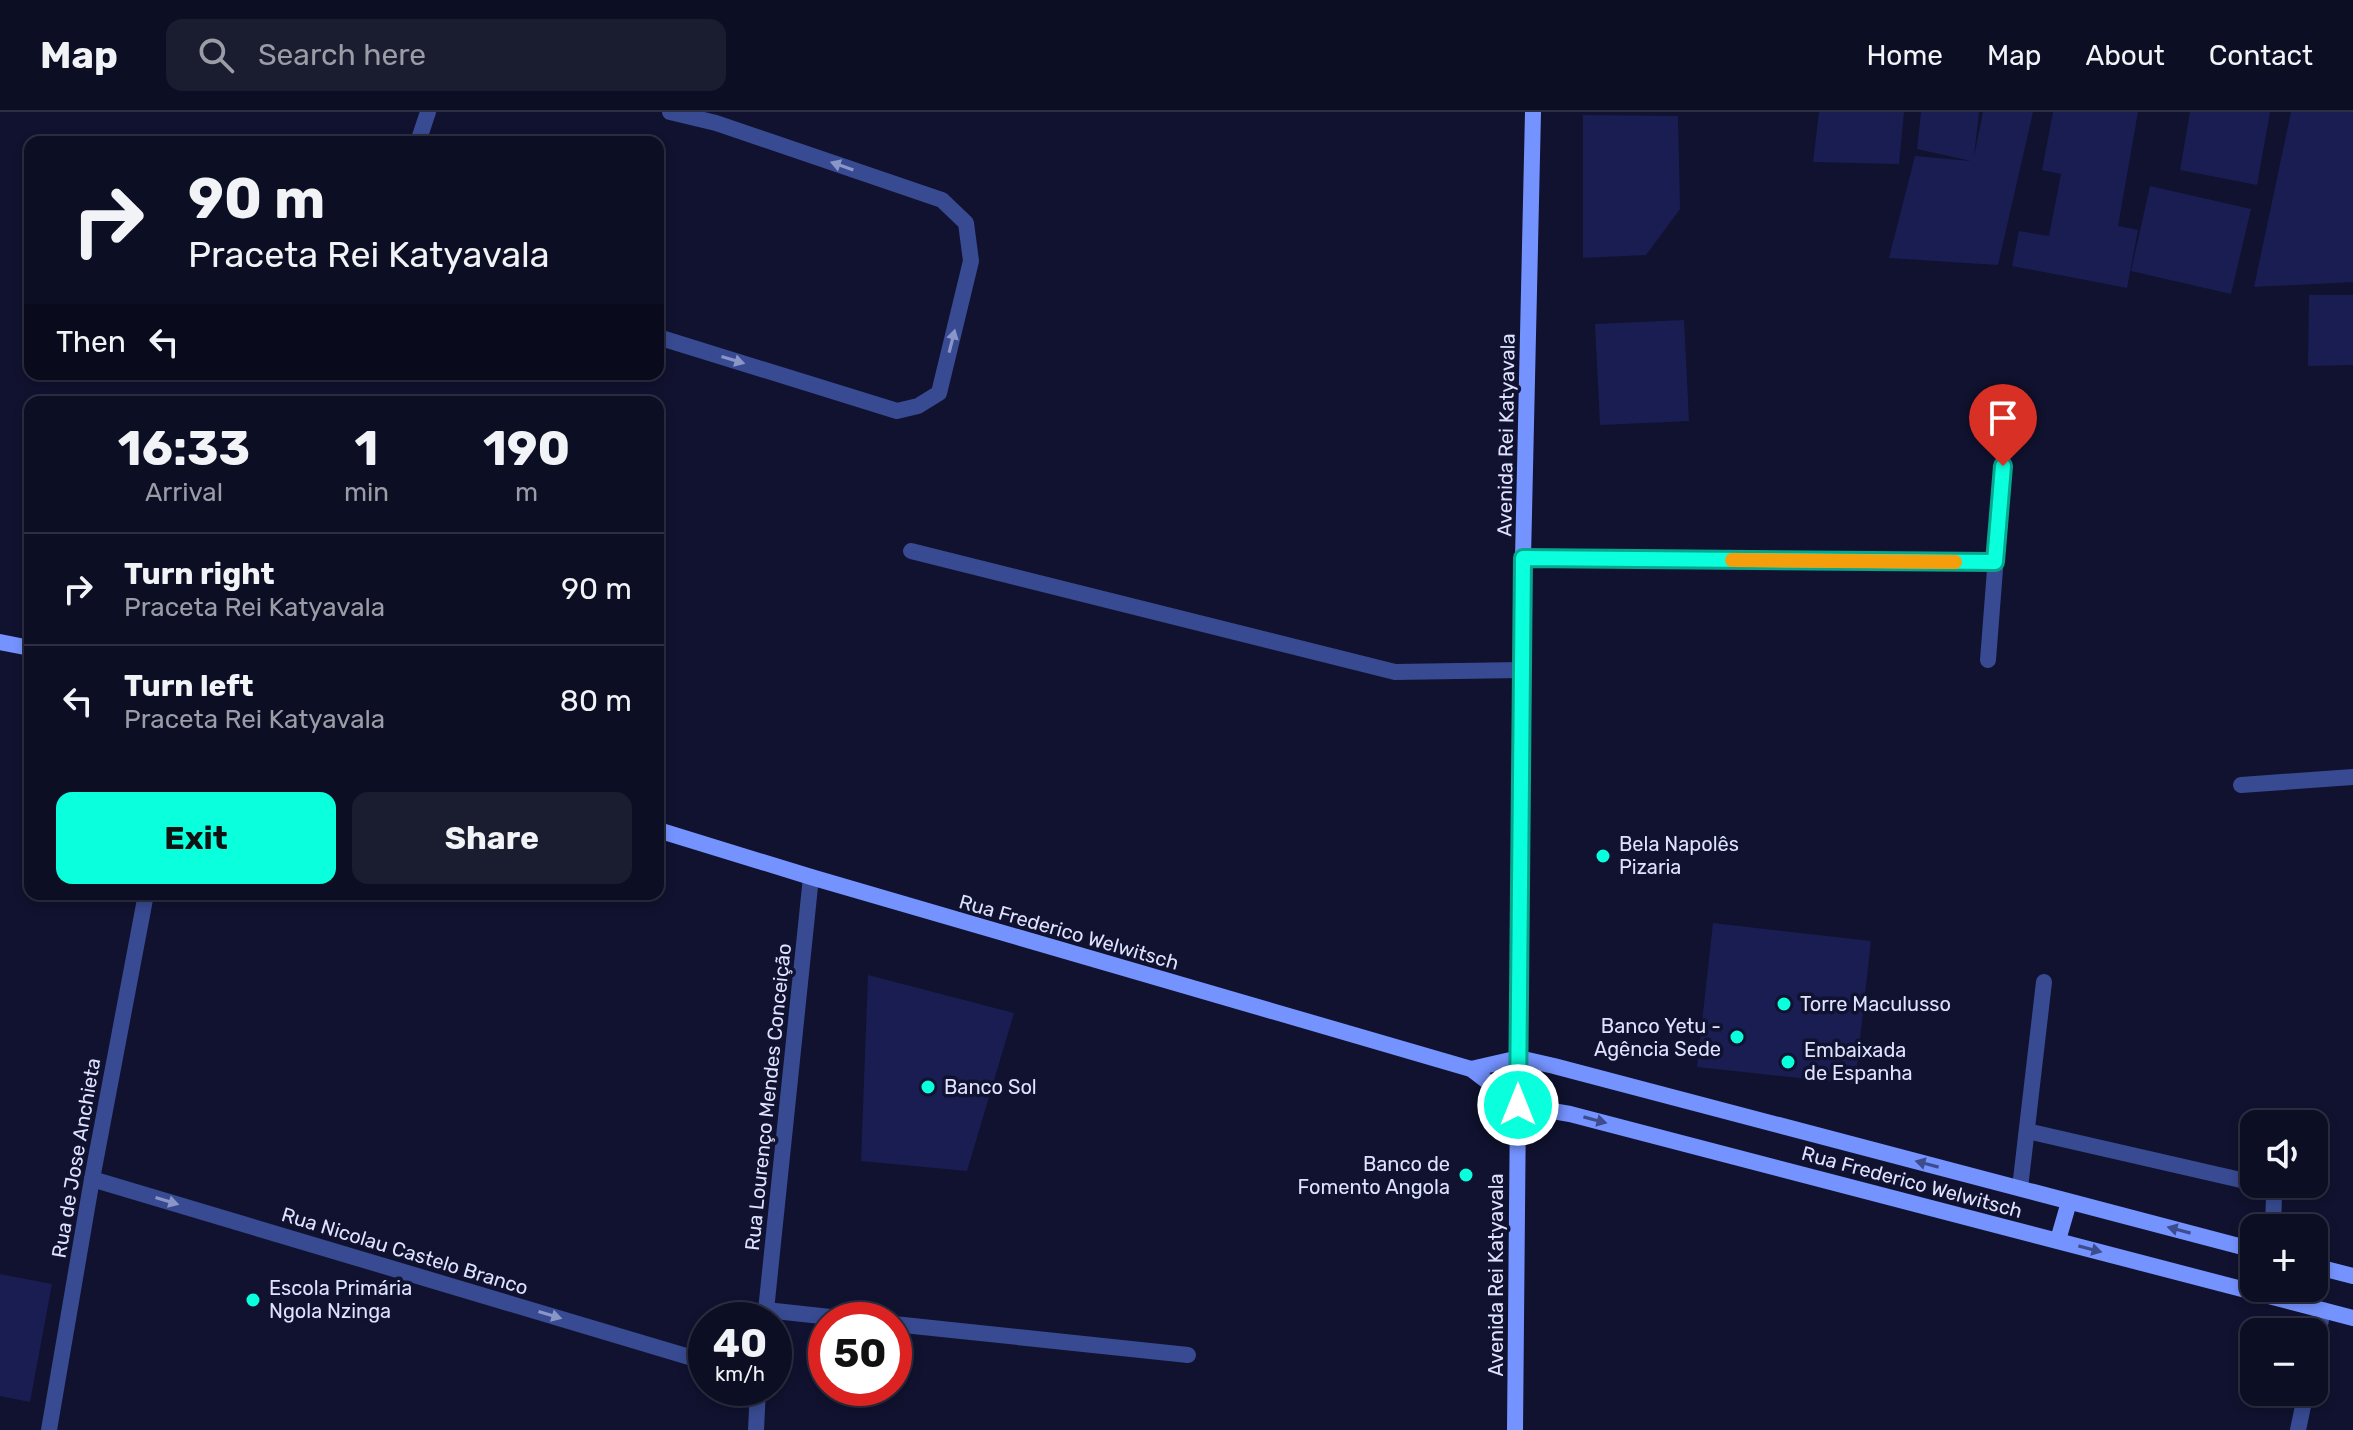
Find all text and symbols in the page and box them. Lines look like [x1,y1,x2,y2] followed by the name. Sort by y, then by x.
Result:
[166,19,726,91] search box
[40,32,118,78] text: Map
[194,33,238,77] icon: search
[258,37,426,73] text: Search here
[1866,39,1943,72] text: Home
[1987,39,2041,72] text: Map
[2085,39,2165,72] text: About
[2209,39,2313,72] text: Contact
[829,159,853,171] one-way arrow
[188,166,325,232] text: 90 m
[56,168,160,272] icon: right
[188,233,550,276] text: Praceta Rei Katyavala
[142,320,186,364] icon: left
[56,324,126,360] text: Then
[946,328,958,353] one-way arrow
[1492,333,1520,537] street label: Avenida Rei Katyavala
[721,354,745,367] one-way arrow
[1969,384,2037,466] pin
[1981,396,2025,440] icon: arrive
[118,420,250,477] text: 16:33
[355,420,378,477] text: 1
[483,420,570,477] text: 190
[145,477,223,508] text: Arrival
[344,477,389,508] text: min
[515,477,538,508] text: m
[124,556,275,592] text: Turn right
[56,567,100,611] icon: right
[561,571,632,607] text: 90 m
[124,592,385,623] text: Praceta Rei Katyavala
[124,668,254,704] text: Turn left
[56,679,100,723] icon: left
[560,683,632,719] text: 80 m
[124,704,385,735] text: Praceta Rei Katyavala
[56,792,336,884] button: Exit
[352,792,632,884] button: Share
[1619,832,1739,879] place label: Bela Napolês Pizaria
[1594,847,1612,865] marker: Bela Napolês Pizaria
[956,889,1182,975] street label: Rua Frederico Welwitsch
[740,942,796,1252] street label: Rua Lourenço Mendes Conceição
[1800,992,1951,1016] place label: Torre Maculusso
[1775,995,1793,1013] marker: Torre Maculusso
[1594,1014,1721,1061] place label: Banco Yetu - Agência Sede
[1728,1028,1746,1046] marker: Banco Yetu - Agência Sede
[1804,1038,1913,1085] place label: Embaixada de Espanha
[1779,1053,1797,1071] marker: Embaixada de Espanha
[47,1056,105,1260] street label: Rua de Jose Anchieta
[1476,1063,1560,1147] position arrow
[944,1075,1037,1099] place label: Banco Sol
[919,1078,937,1096] marker: Banco Sol
[2240,1110,2328,1406] map controls
[2240,1110,2328,1198] button: sound
[1582,1115,1607,1127] one-way arrow
[1799,1141,2025,1223] street label: Rua Frederico Welwitsch
[1298,1152,1450,1199] place label: Banco de Fomento Angola
[1915,1158,1940,1170] one-way arrow
[1457,1166,1475,1184] marker: Banco de Fomento Angola
[1484,1173,1508,1377] street label: Avenida Rei Katyavala
[155,1195,179,1208] one-way arrow
[279,1202,531,1300] street label: Rua Nicolau Castelo Branco
[2240,1214,2328,1302] button: +
[2166,1224,2191,1236] one-way arrow
[2078,1243,2103,1255] one-way arrow
[269,1276,412,1323] place label: Escola Primária Ngola Nzinga
[244,1291,262,1309] marker: Escola Primária Ngola Nzinga
[808,1302,912,1406] speed limit sign: 50
[539,1309,563,1322] one-way arrow
[2240,1318,2328,1406] button: −
[713,1320,767,1367] text: 40
[715,1362,765,1386] text: km/h

